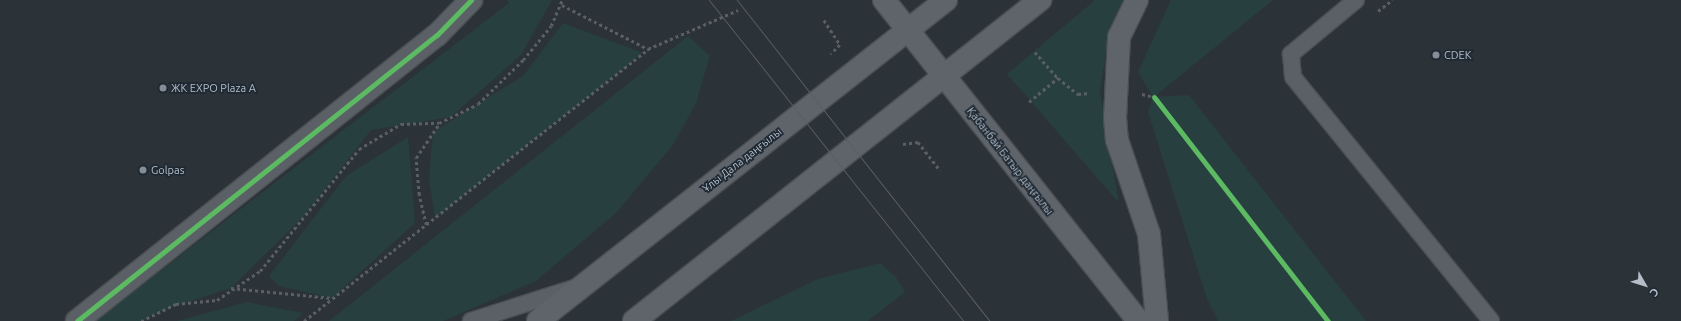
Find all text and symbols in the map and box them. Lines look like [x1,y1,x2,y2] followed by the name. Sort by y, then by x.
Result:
[1444,48,1471,62] place label: CDEK
[1431,50,1441,60] marker: CDEK
[171,81,256,95] place label: ЖК EXPO Plaza A
[158,83,168,93] marker: ЖК EXPO Plaza A
[964,105,1056,217] street label: Қабанбай Батыр даңғылы
[700,125,784,195] street label: Ұлы Дала даңғылы
[151,163,184,177] place label: Golpas
[138,165,148,175] marker: Golpas
[1625,265,1665,305] north arrow
[1647,286,1661,299] text: С

